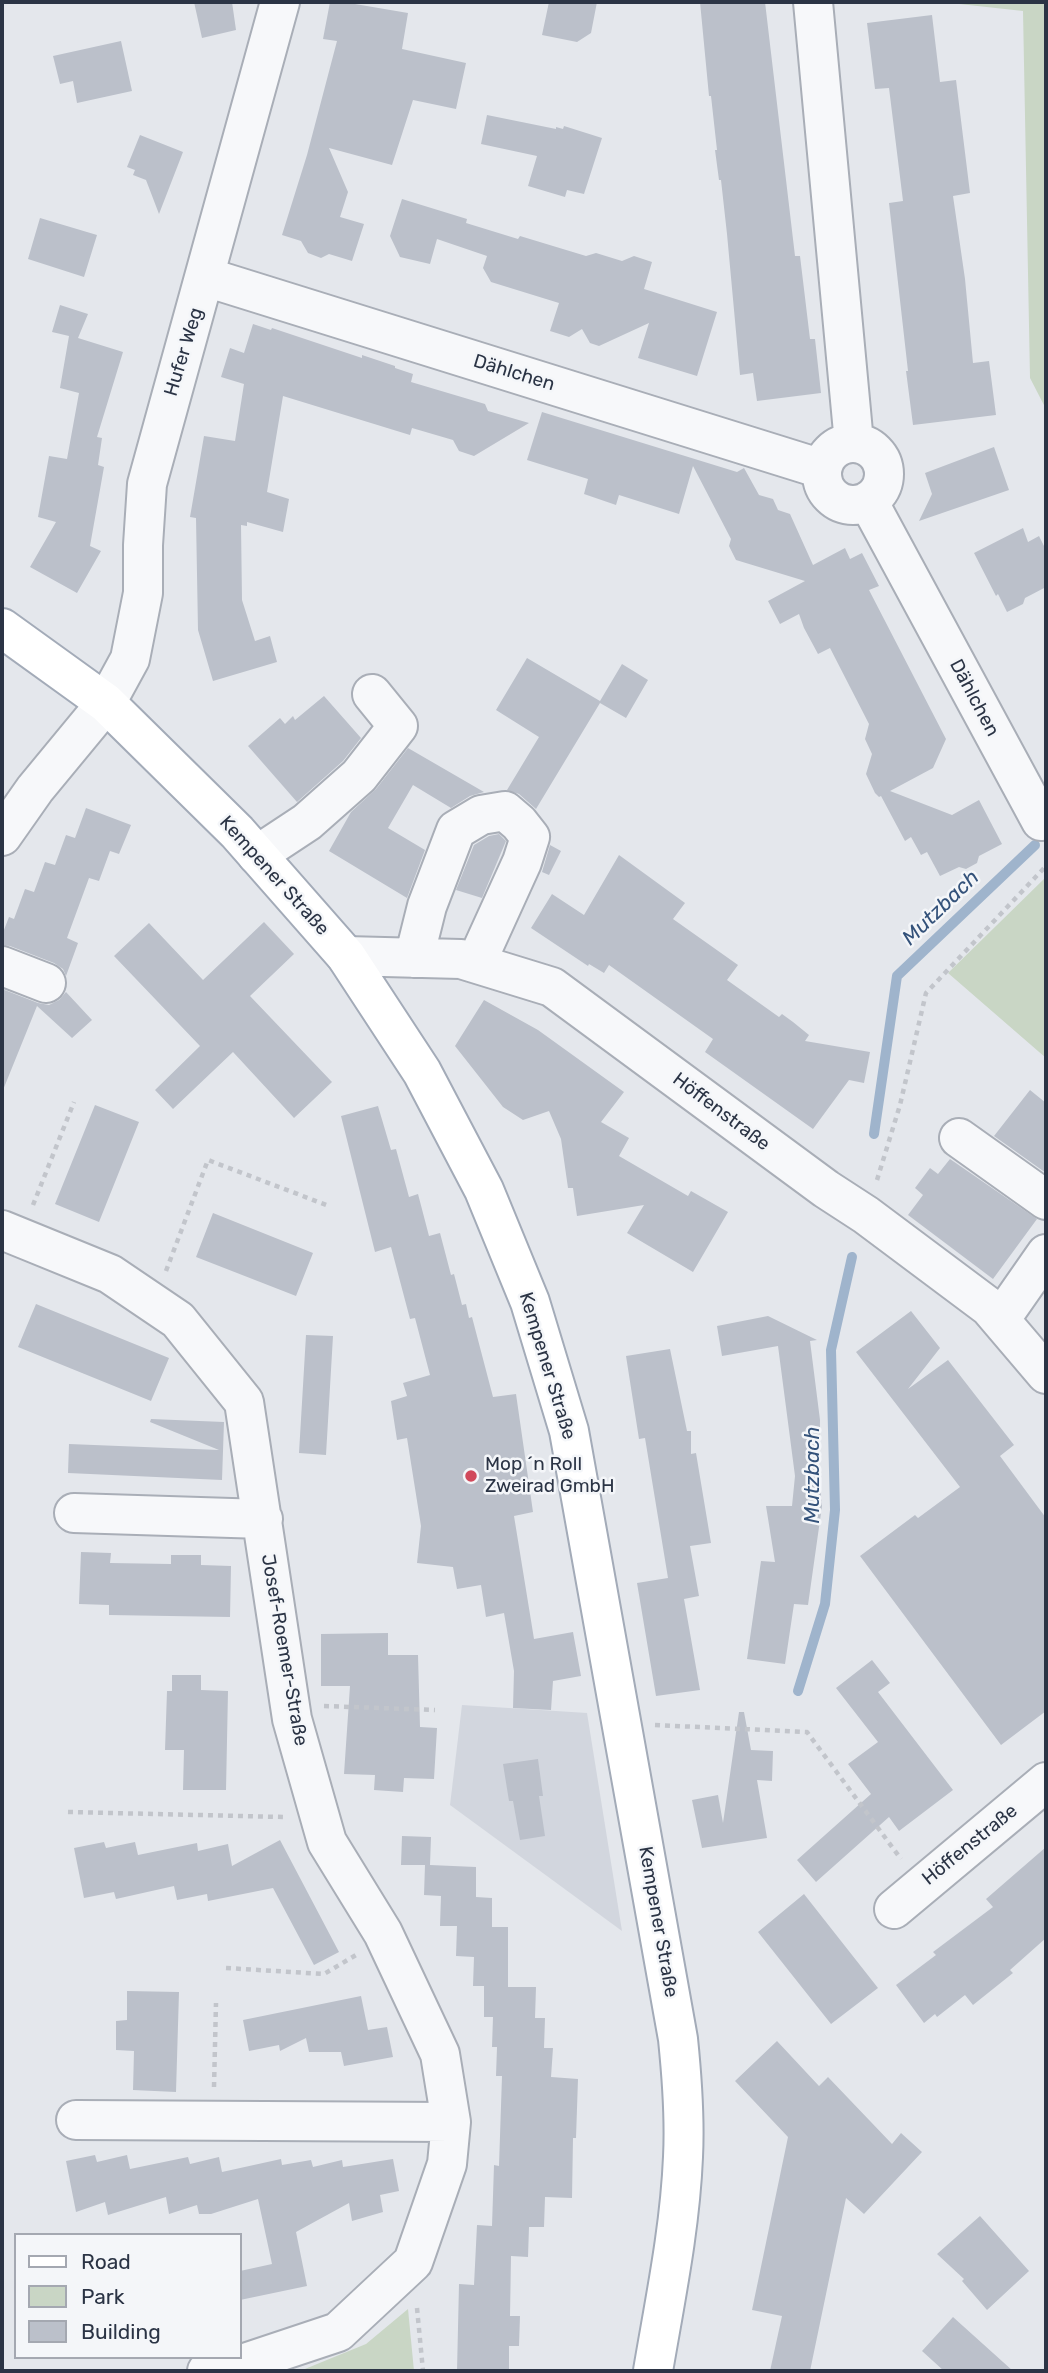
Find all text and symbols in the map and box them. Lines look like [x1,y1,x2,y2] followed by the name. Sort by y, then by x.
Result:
[160,305,208,399] street label: Hufer Weg
[471,350,557,396] street label: Dählchen
[944,656,1004,740] street label: Dählchen
[214,812,334,940] street label: Kempener Straße
[897,865,985,951] water label: Mutzbach
[668,1068,774,1156] street label: Höffenstraße
[514,1290,580,1442] street label: Kempener Straße
[800,1426,826,1524] water label: Mutzbach
[485,1454,614,1498] place label: Mop ´n Roll Zweirad GmbH
[463,1468,479,1484] marker: Mop ´n Roll Zweirad GmbH
[256,1552,312,1748] street label: Josef-Roemer-Straße
[918,1800,1022,1890] street label: Höffenstraße
[633,1845,683,1999] street label: Kempener Straße
[14,2233,242,2359] legend
[81,2249,131,2274] text: Road
[81,2284,125,2309] text: Park
[81,2319,161,2344] text: Building

